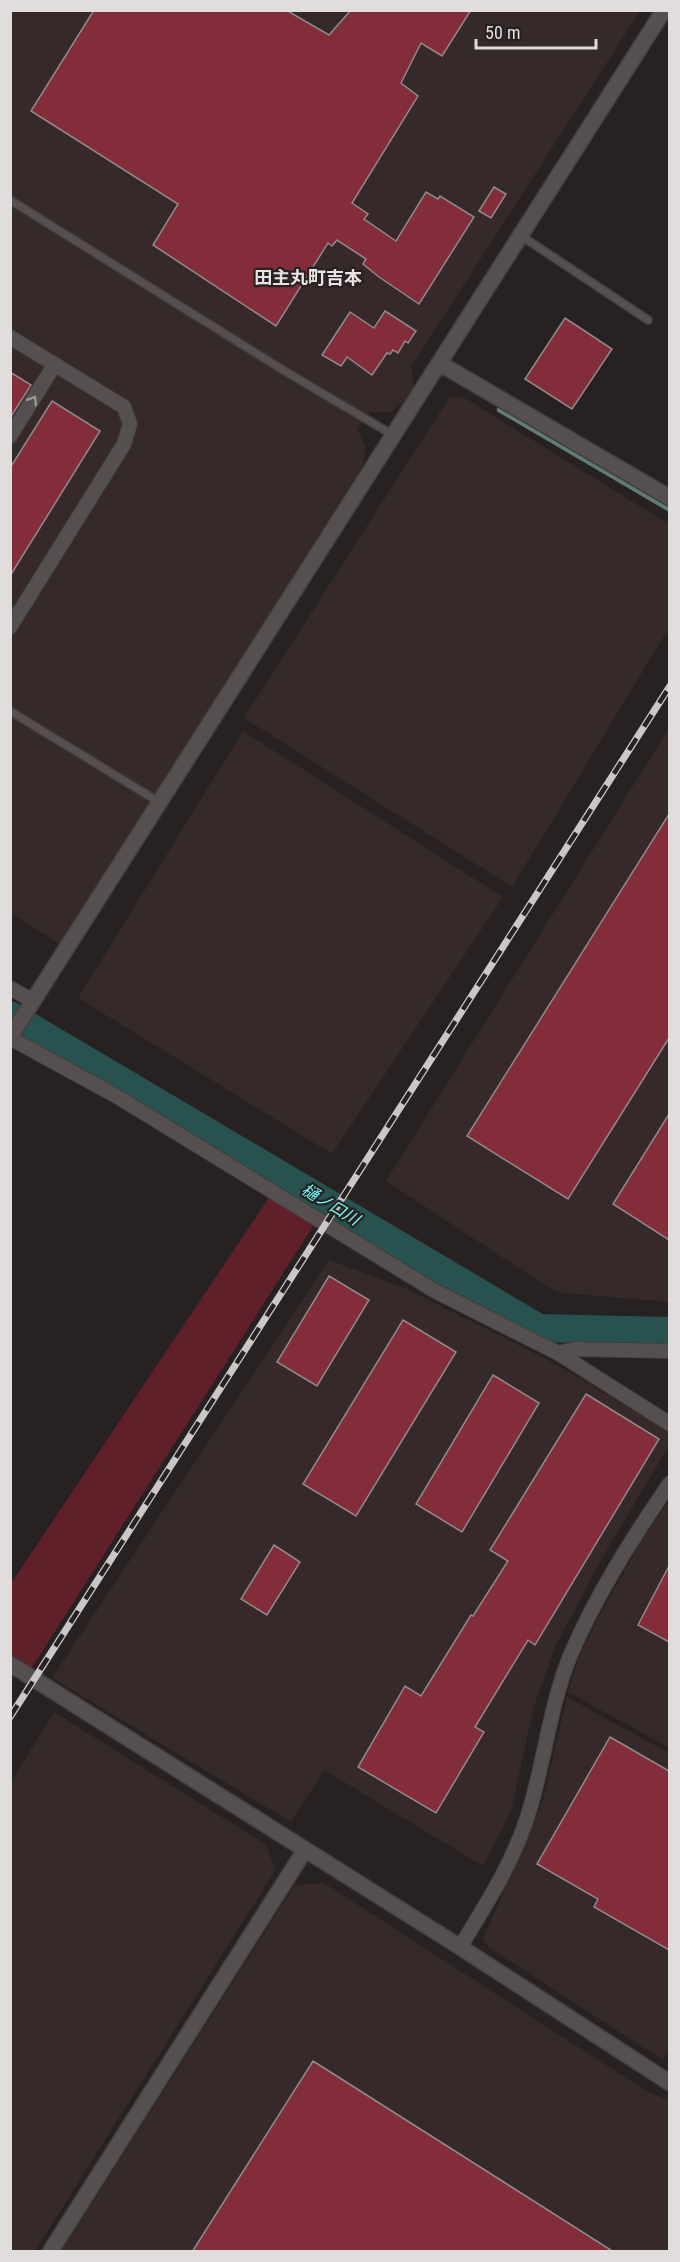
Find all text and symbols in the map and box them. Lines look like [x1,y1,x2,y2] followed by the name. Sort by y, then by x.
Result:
[476,12,596,50] scale bar
[485,22,520,43] text: 50 m
[254,267,362,288] district label: 田主丸町吉本
[25,396,37,406] one-way arrow
[298,1180,365,1230] water label: 樋ノ口川

